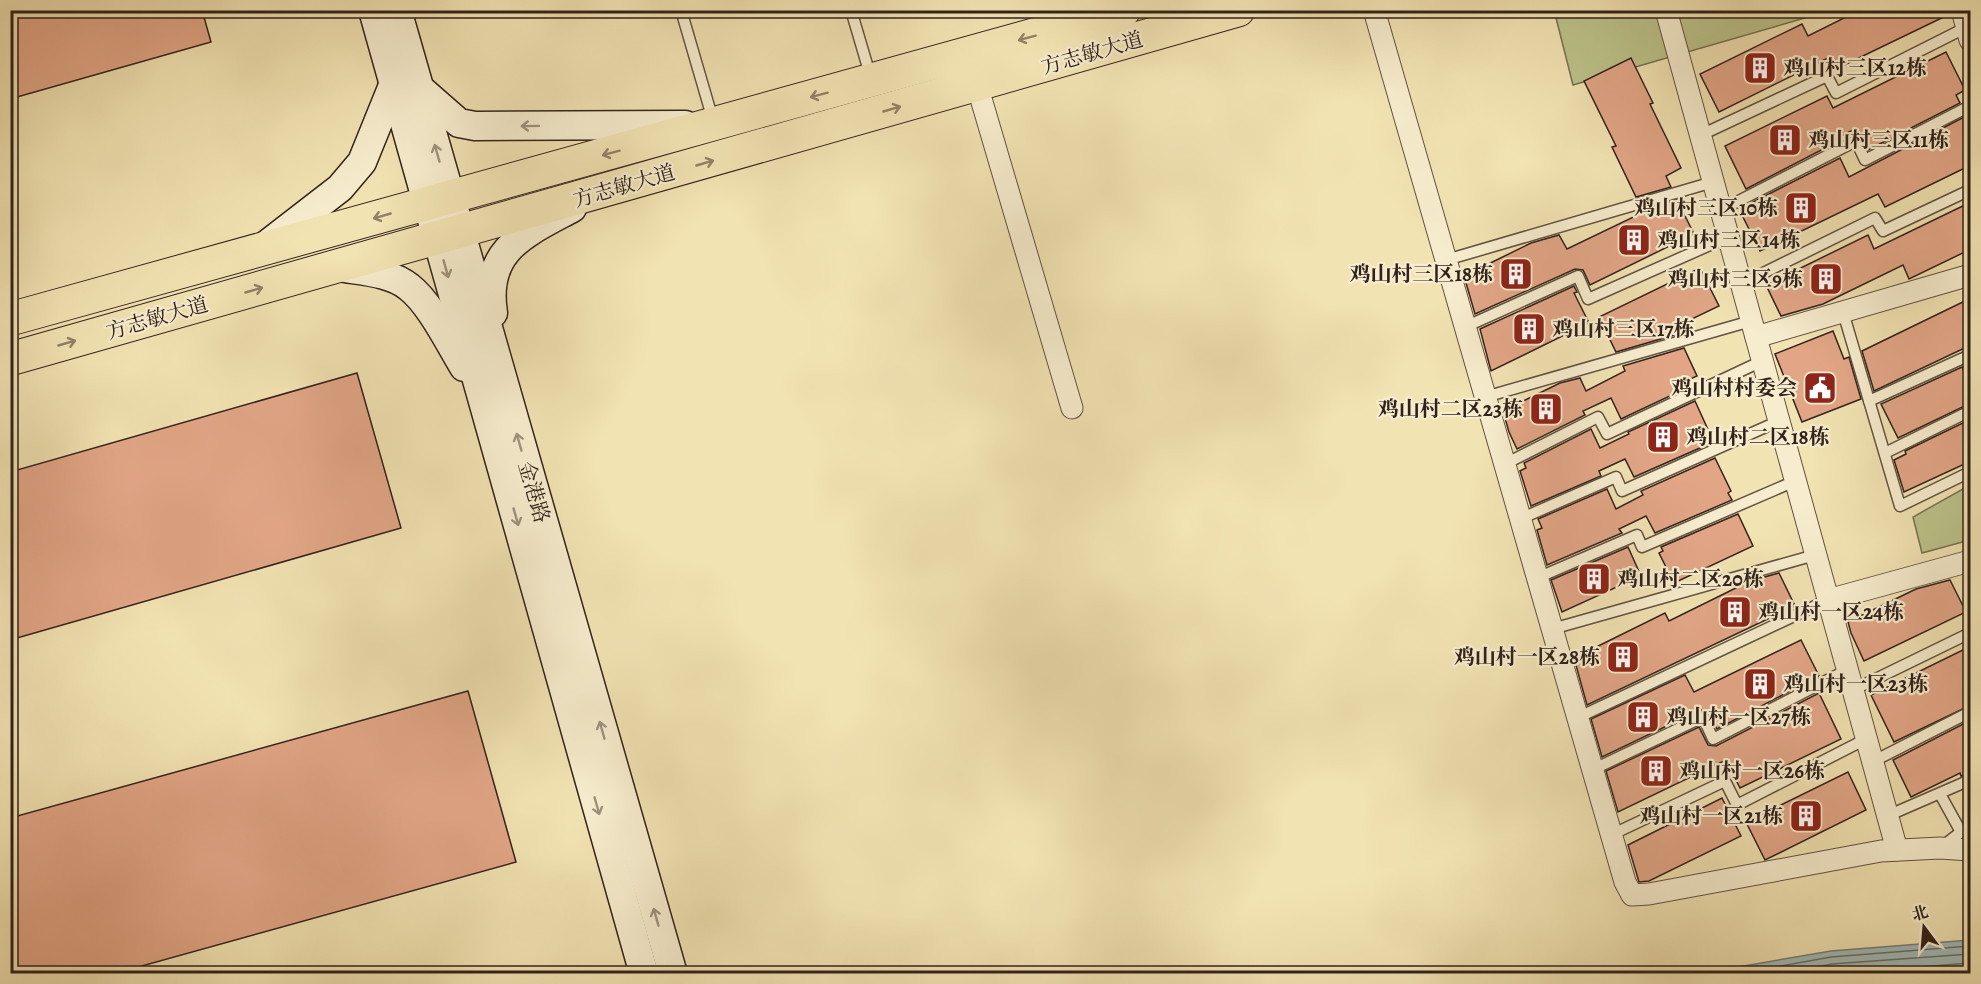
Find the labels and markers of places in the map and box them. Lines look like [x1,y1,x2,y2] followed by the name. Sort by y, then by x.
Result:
[1742,50,1778,86] building icon: 鸡山村三区12栋
[1783,54,1927,82] place label: 鸡山村三区12栋
[1767,122,1803,158] building icon: 鸡山村三区11栋
[1808,126,1949,154] place label: 鸡山村三区11栋
[1783,190,1819,226] building icon: 鸡山村三区10栋
[1634,194,1778,222] place label: 鸡山村三区10栋
[1616,222,1652,258] building icon: 鸡山村三区14栋
[1657,226,1800,254] place label: 鸡山村三区14栋
[1498,256,1534,292] building icon: 鸡山村三区18栋
[1349,260,1493,288] place label: 鸡山村三区18栋
[1808,261,1844,297] building icon: 鸡山村三区9栋
[1667,265,1803,293] place label: 鸡山村三区9栋
[1511,311,1547,347] building icon: 鸡山村三区17栋
[1552,315,1695,343] place label: 鸡山村三区17栋
[1802,370,1838,406] public building icon: 鸡山村村委会
[1671,374,1797,402] place label: 鸡山村村委会
[1528,391,1564,427] building icon: 鸡山村二区23栋
[1378,395,1523,423] place label: 鸡山村二区23栋
[1645,419,1681,455] building icon: 鸡山村二区18栋
[1686,423,1830,451] place label: 鸡山村二区18栋
[1576,561,1612,597] building icon: 鸡山村二区20栋
[1617,565,1764,593] place label: 鸡山村二区20栋
[1717,594,1753,630] building icon: 鸡山村一区24栋
[1758,598,1904,626] place label: 鸡山村一区24栋
[1605,639,1641,675] building icon: 鸡山村一区28栋
[1454,643,1600,671] place label: 鸡山村一区28栋
[1742,666,1778,702] building icon: 鸡山村一区23栋
[1783,670,1928,698] place label: 鸡山村一区23栋
[1625,699,1661,735] building icon: 鸡山村一区27栋
[1666,703,1811,731] place label: 鸡山村一区27栋
[1638,753,1674,789] building icon: 鸡山村一区26栋
[1679,757,1825,785] place label: 鸡山村一区26栋
[1788,798,1824,834] building icon: 鸡山村一区21栋
[1639,802,1783,830] place label: 鸡山村一区21栋

